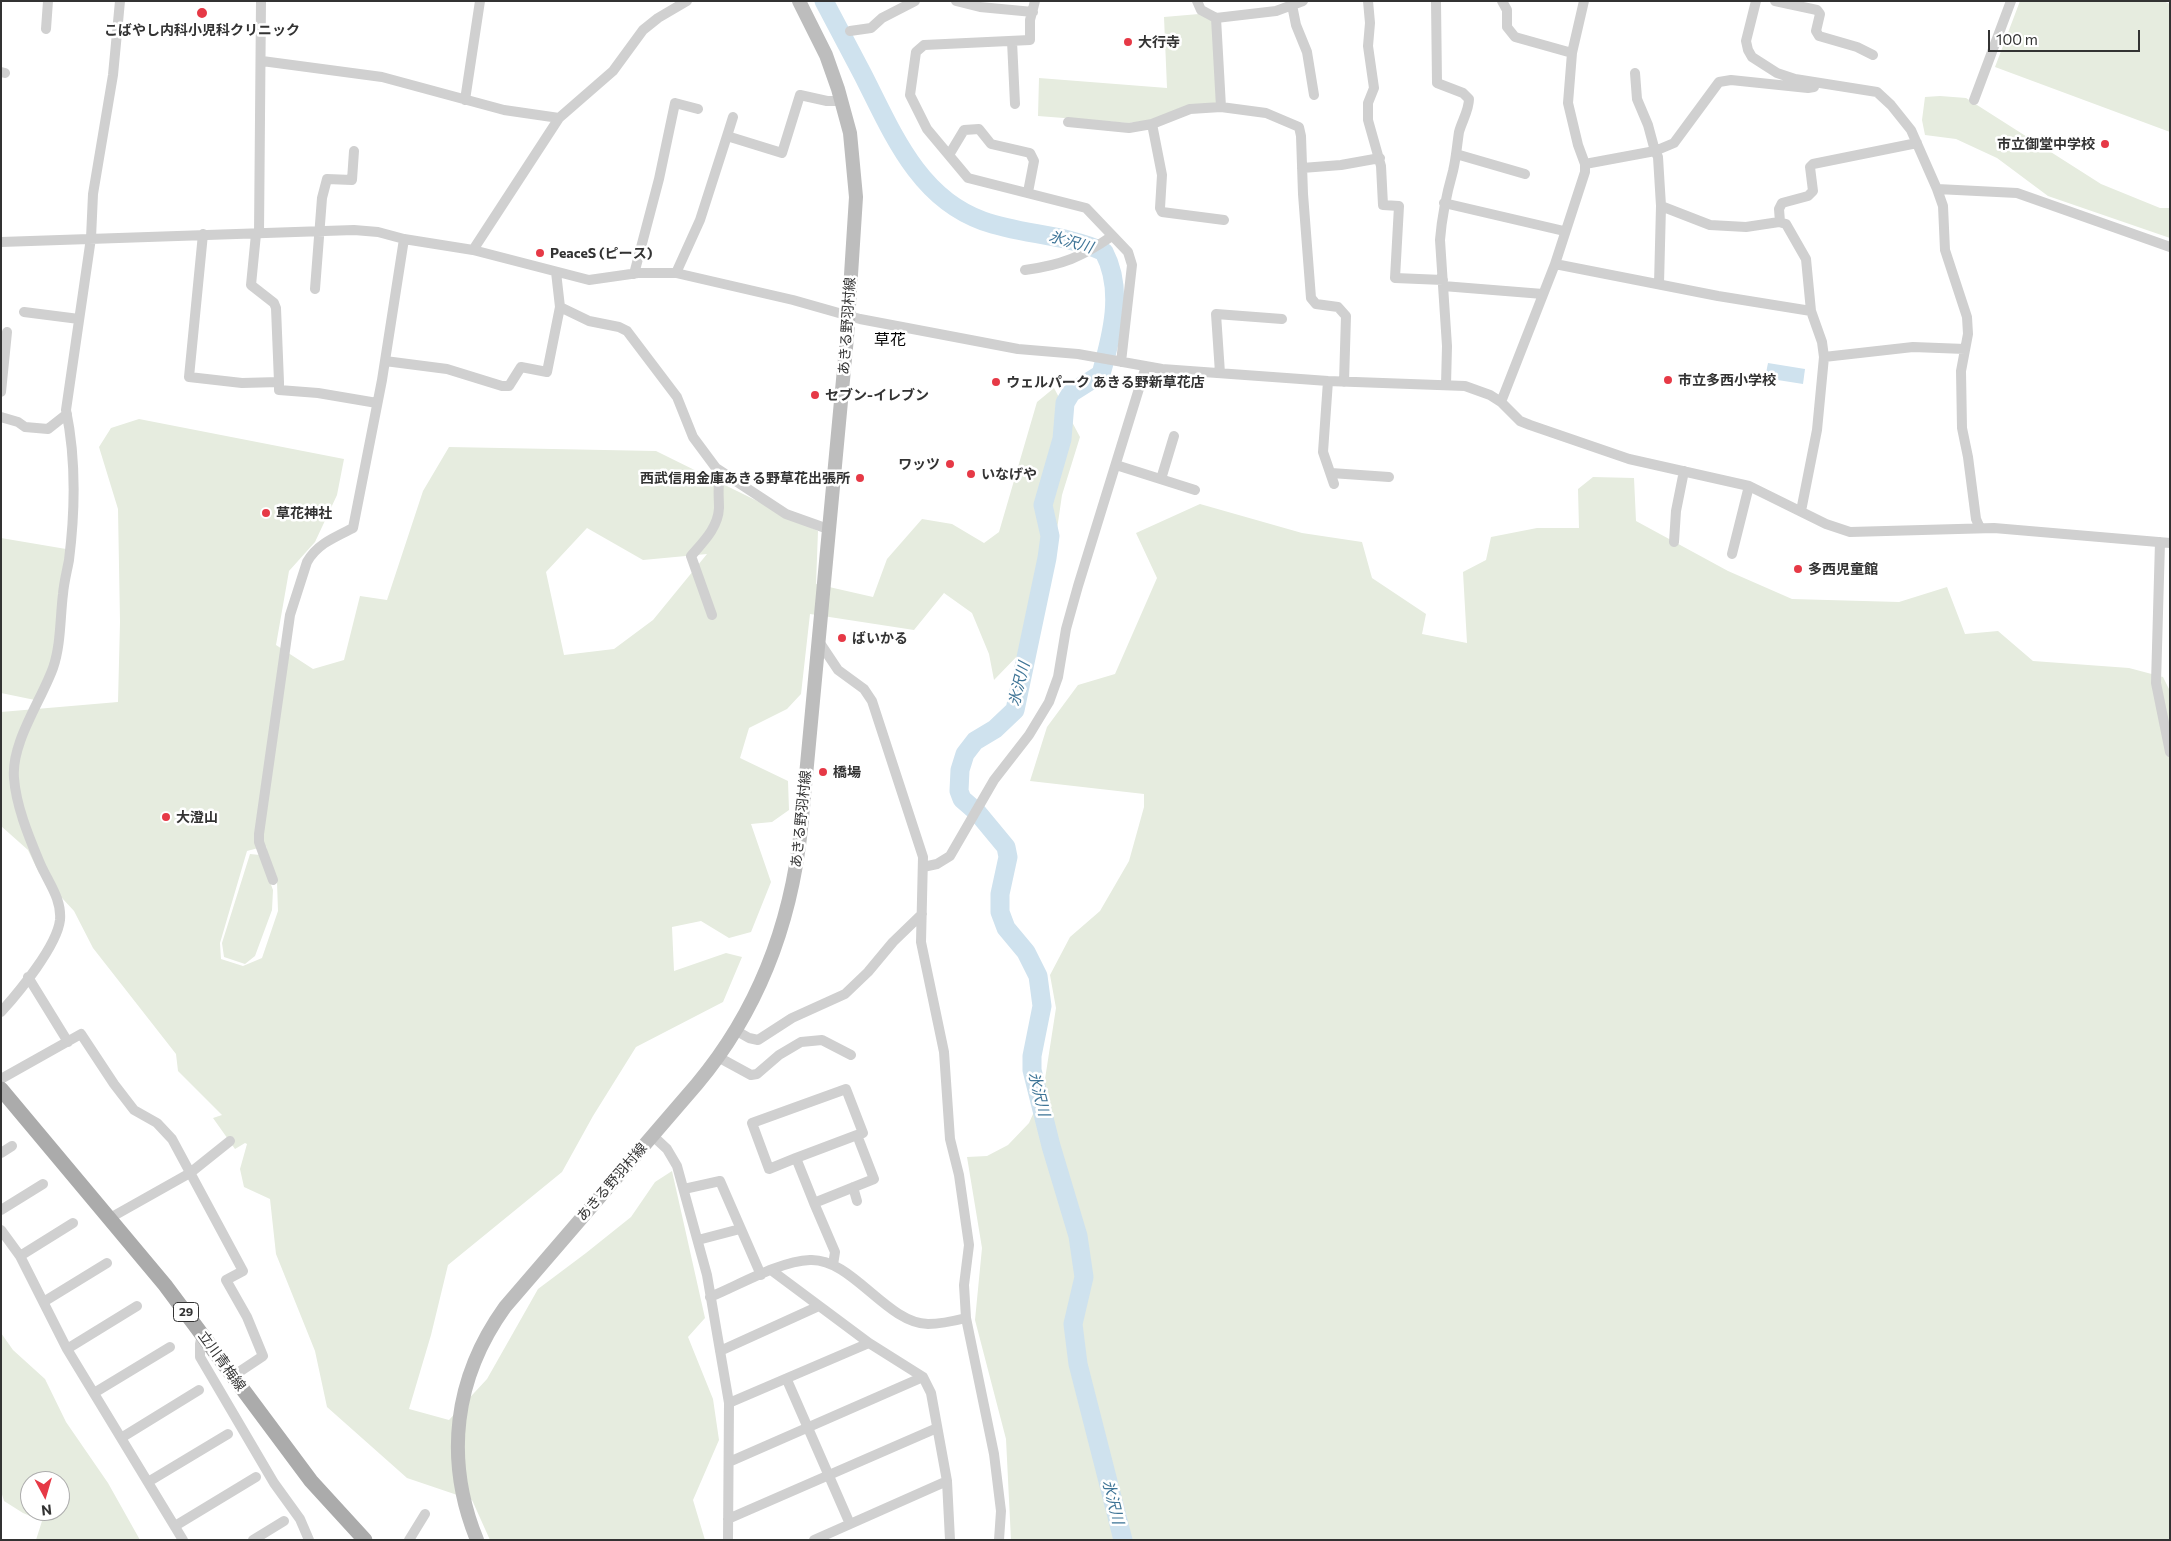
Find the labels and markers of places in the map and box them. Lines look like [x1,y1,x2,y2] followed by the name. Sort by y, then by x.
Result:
[195,6,209,20] marker: こばやし内科小児科クリニック
[104,22,300,38] place label: こばやし内科小児科クリニック
[1138,34,1180,50] place label: 大行寺
[1122,36,1134,48] marker: 大行寺
[1997,136,2095,152] place label: 市立御堂中学校
[2099,138,2111,150] marker: 市立御堂中学校
[550,245,652,261] place label: PeaceS (ピース)
[534,247,546,259] marker: PeaceS (ピース)
[1678,372,1776,388] place label: 市立多西小学校
[1006,374,1205,390] place label: ウェルパーク あきる野新草花店
[1662,374,1674,386] marker: 市立多西小学校
[990,376,1002,388] marker: ウェルパーク あきる野新草花店
[825,387,929,403] place label: セブン-イレブン
[809,389,821,401] marker: セブン-イレブン
[898,456,940,472] place label: ワッツ
[944,458,956,470] marker: ワッツ
[981,466,1037,482] place label: いなげや
[965,468,977,480] marker: いなげや
[640,470,850,486] place label: 西武信用金庫あきる野草花出張所
[854,472,866,484] marker: 西武信用金庫あきる野草花出張所
[276,505,332,521] place label: 草花神社
[260,507,272,519] marker: 草花神社
[1808,561,1878,577] place label: 多西児童館
[1792,563,1804,575] marker: 多西児童館
[852,630,908,646] place label: ばいかる
[836,632,848,644] marker: ばいかる
[833,764,861,780] place label: 橋場
[817,766,829,778] marker: 橋場
[176,809,218,825] place label: 大澄山
[160,811,172,823] marker: 大澄山

